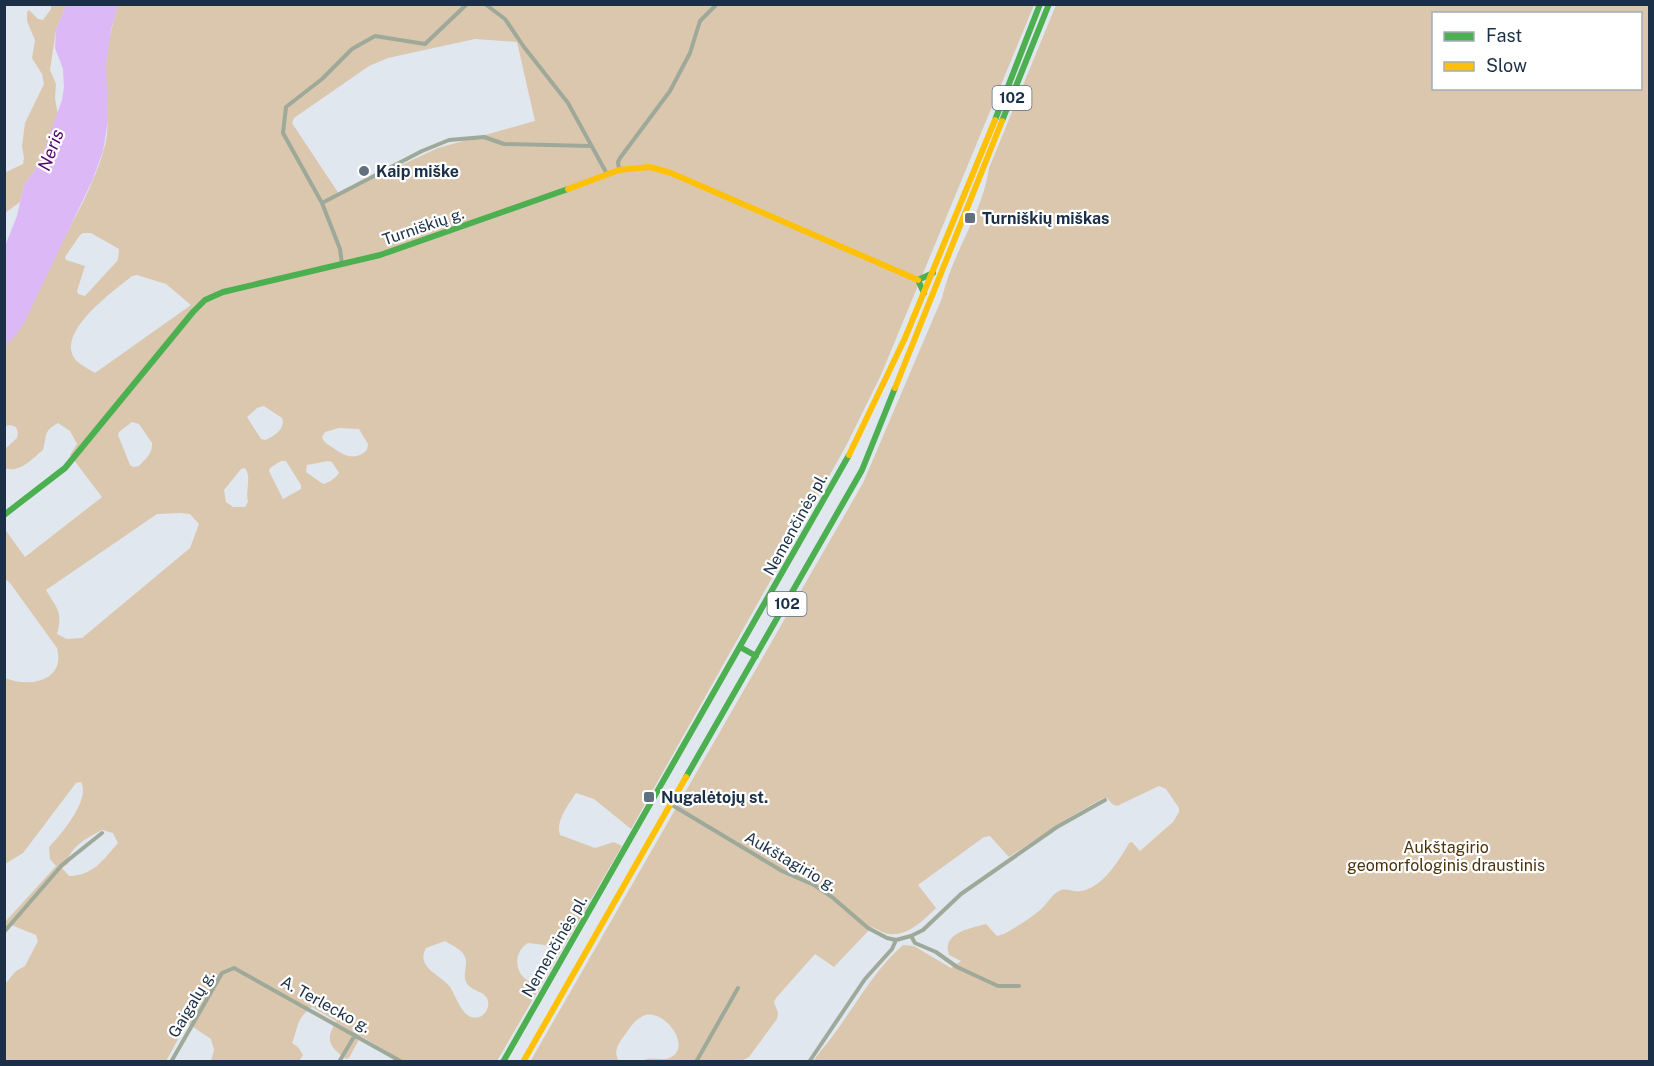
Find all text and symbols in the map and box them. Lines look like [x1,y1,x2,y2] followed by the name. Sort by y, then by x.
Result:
[1432,12,1642,90] legend
[1486,25,1522,46] text: Fast
[1486,55,1527,76] text: Slow
[992,86,1032,110] road number: 102
[33,126,68,174] water label: Neris
[376,162,459,181] place label: Kaip miške
[357,164,371,178] marker: Kaip miške
[380,204,467,249] street label: Turniškių g.
[982,209,1109,228] place label: Turniškių miškas
[963,211,977,225] marker: Turniškių miškas
[759,470,831,579] street label: Nemenčinės pl.
[768,592,806,616] road number: 102
[661,788,768,807] place label: Nugalėtojų st.
[642,790,656,804] marker: Nugalėtojų st.
[741,827,840,895] street label: Aukštagirio g.
[1347,838,1545,875] park label: Aukštagirio geomorfologinis draustinis
[518,892,591,1000] street label: Nemenčinės pl.
[164,967,219,1041] street label: Gaigalų g.
[278,972,374,1037] street label: A. Terlecko g.

